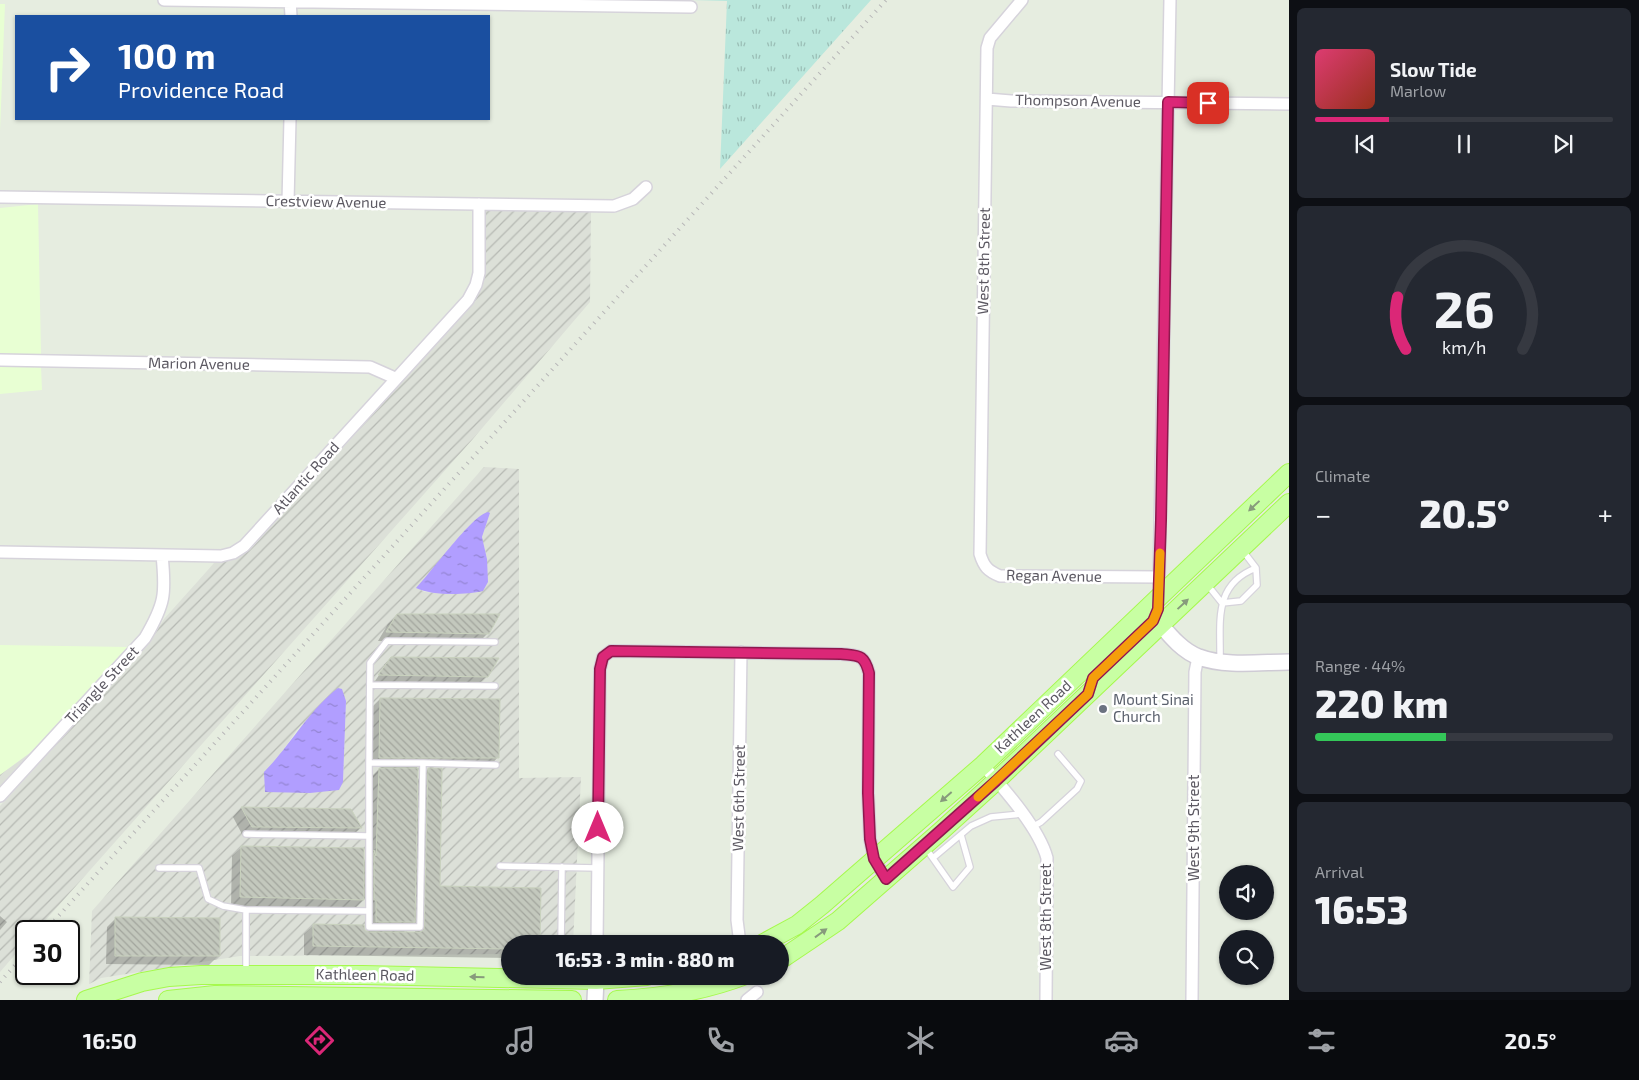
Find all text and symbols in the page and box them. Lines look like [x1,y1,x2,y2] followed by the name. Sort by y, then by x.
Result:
[118,34,216,76] text: 100 m
[35,35,100,100] icon: right
[1390,58,1477,81] text: Slow Tide
[118,76,284,102] text: Providence Road
[1390,81,1446,100] text: Marlow
[1187,82,1229,124] pin
[1194,89,1222,117] icon: arrive
[1015,90,1141,110] street label: Thompson Avenue
[1351,130,1379,158] icon: previous
[1450,130,1478,158] icon: pause
[1549,130,1577,158] icon: next
[265,191,387,211] street label: Crestview Avenue
[973,207,993,315] street label: West 8th Street
[1434,276,1494,338] text: 26
[1442,336,1486,358] text: km/h
[148,353,250,373] street label: Marion Avenue
[268,438,342,517] street label: Atlantic Road
[1315,466,1370,485] text: Climate
[1419,490,1510,536] text: 20.5°
[1315,497,1331,531] text: −
[1598,497,1613,531] text: +
[1248,500,1260,512] one-way arrow
[1006,565,1102,585] street label: Regan Avenue
[1177,598,1189,610] one-way arrow
[61,641,142,727] street label: Triangle Street
[1315,656,1405,675] text: Range · 44%
[990,676,1075,757] street label: Kathleen Road
[1315,680,1448,726] text: 220 km
[1113,690,1194,725] place label: Mount Sinai Church
[1097,703,1109,715] marker: Mount Sinai Church
[728,744,748,851] street label: West 6th Street
[1184,774,1202,881] street label: West 9th Street
[939,791,952,802] one-way arrow
[571,801,623,853] position arrow
[1315,862,1364,881] text: Arrival
[1036,863,1054,971] street label: West 8th Street
[1219,865,1274,985] map controls
[1219,865,1274,920] button: sound
[1315,886,1408,932] text: 16:53
[15,920,80,985] speed limit sign: 30
[814,928,828,938] one-way arrow
[1219,930,1274,985] button: search
[556,948,734,971] text: 16:53 · 3 min · 880 m
[316,964,415,984] street label: Kathleen Road
[469,972,485,980] one-way arrow
[302,1023,337,1058] icon: directions
[503,1023,538,1058] icon: music
[703,1023,738,1058] icon: phone
[903,1023,938,1058] icon: climate
[1104,1023,1139,1058] icon: car
[1304,1023,1339,1058] icon: filters
[83,1027,137,1053] text: 16:50
[1504,1027,1556,1053] text: 20.5°

